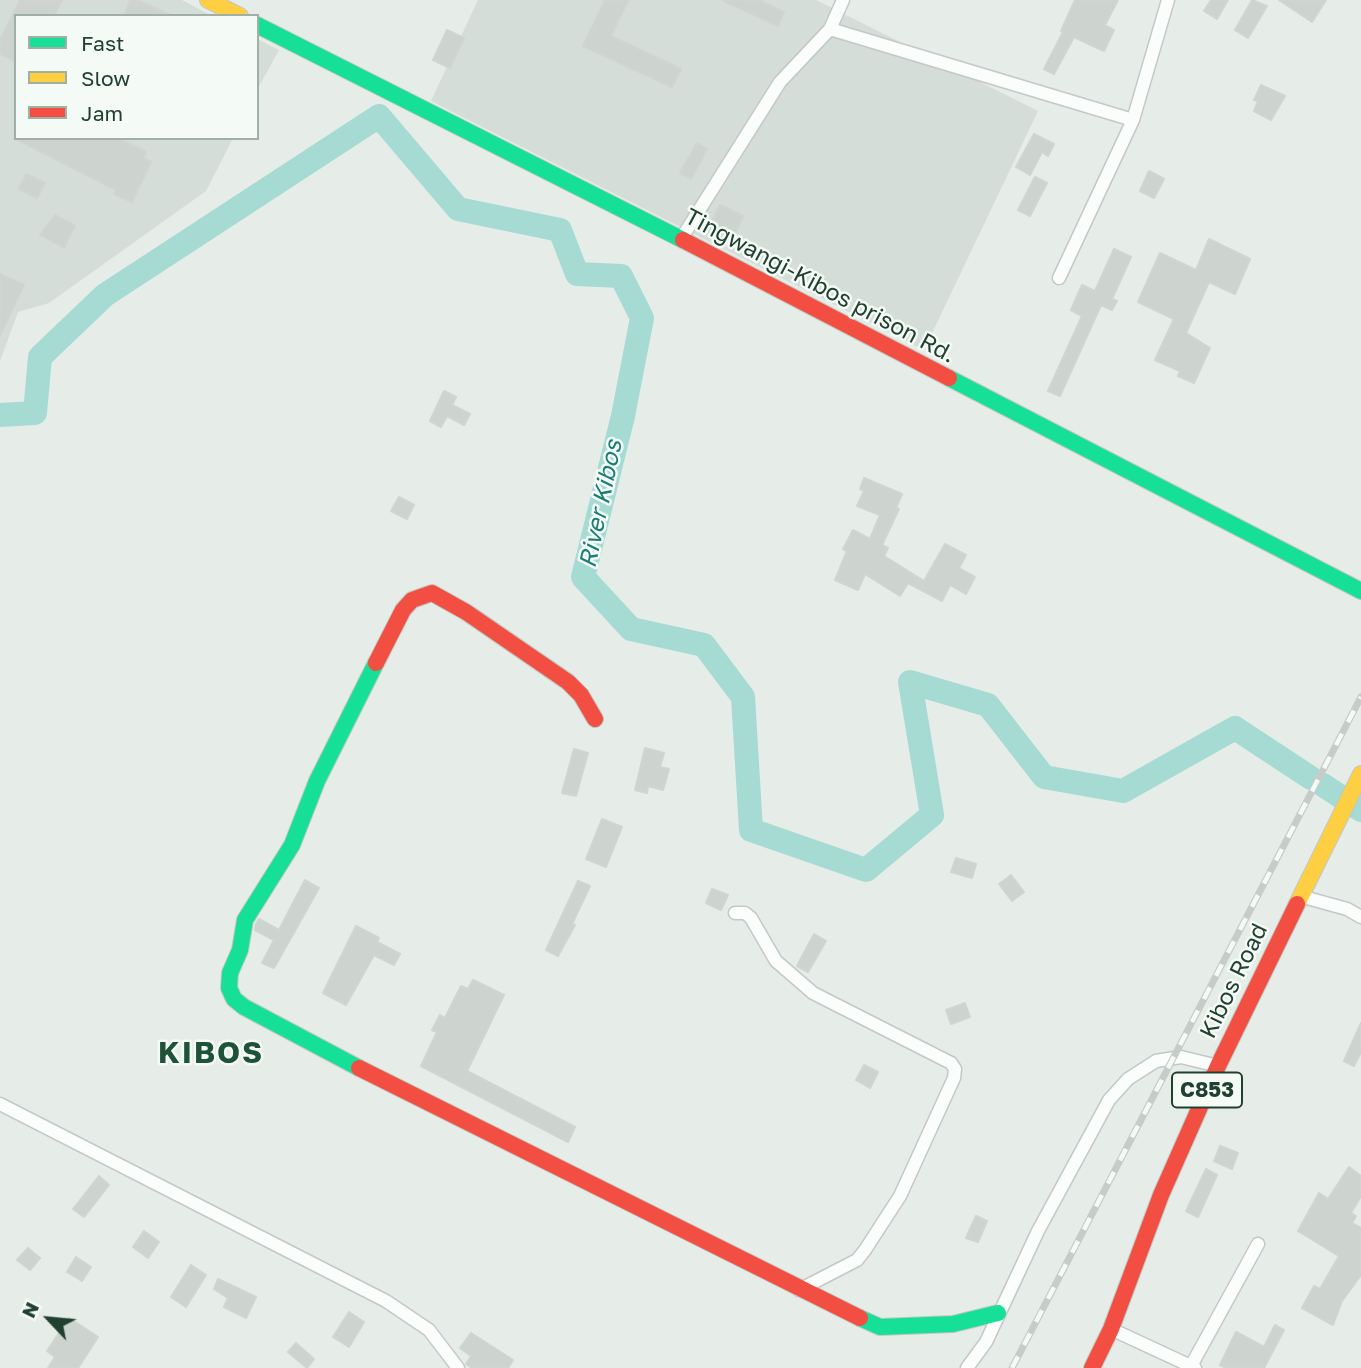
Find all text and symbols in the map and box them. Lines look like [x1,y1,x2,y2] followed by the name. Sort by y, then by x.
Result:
[14,14,259,140] legend
[81,30,124,56] text: Fast
[81,65,130,91] text: Slow
[81,100,123,126] text: Jam
[680,203,960,369] street label: Tingwangi-Kibos prison Rd.
[573,437,629,571] water label: River Kibos
[1194,919,1274,1043] street label: Kibos Road
[159,1035,263,1071] district label: KIBOS
[1172,1072,1242,1108] road number: C853
[14,1284,84,1354] north arrow
[16,1298,43,1321] text: N

